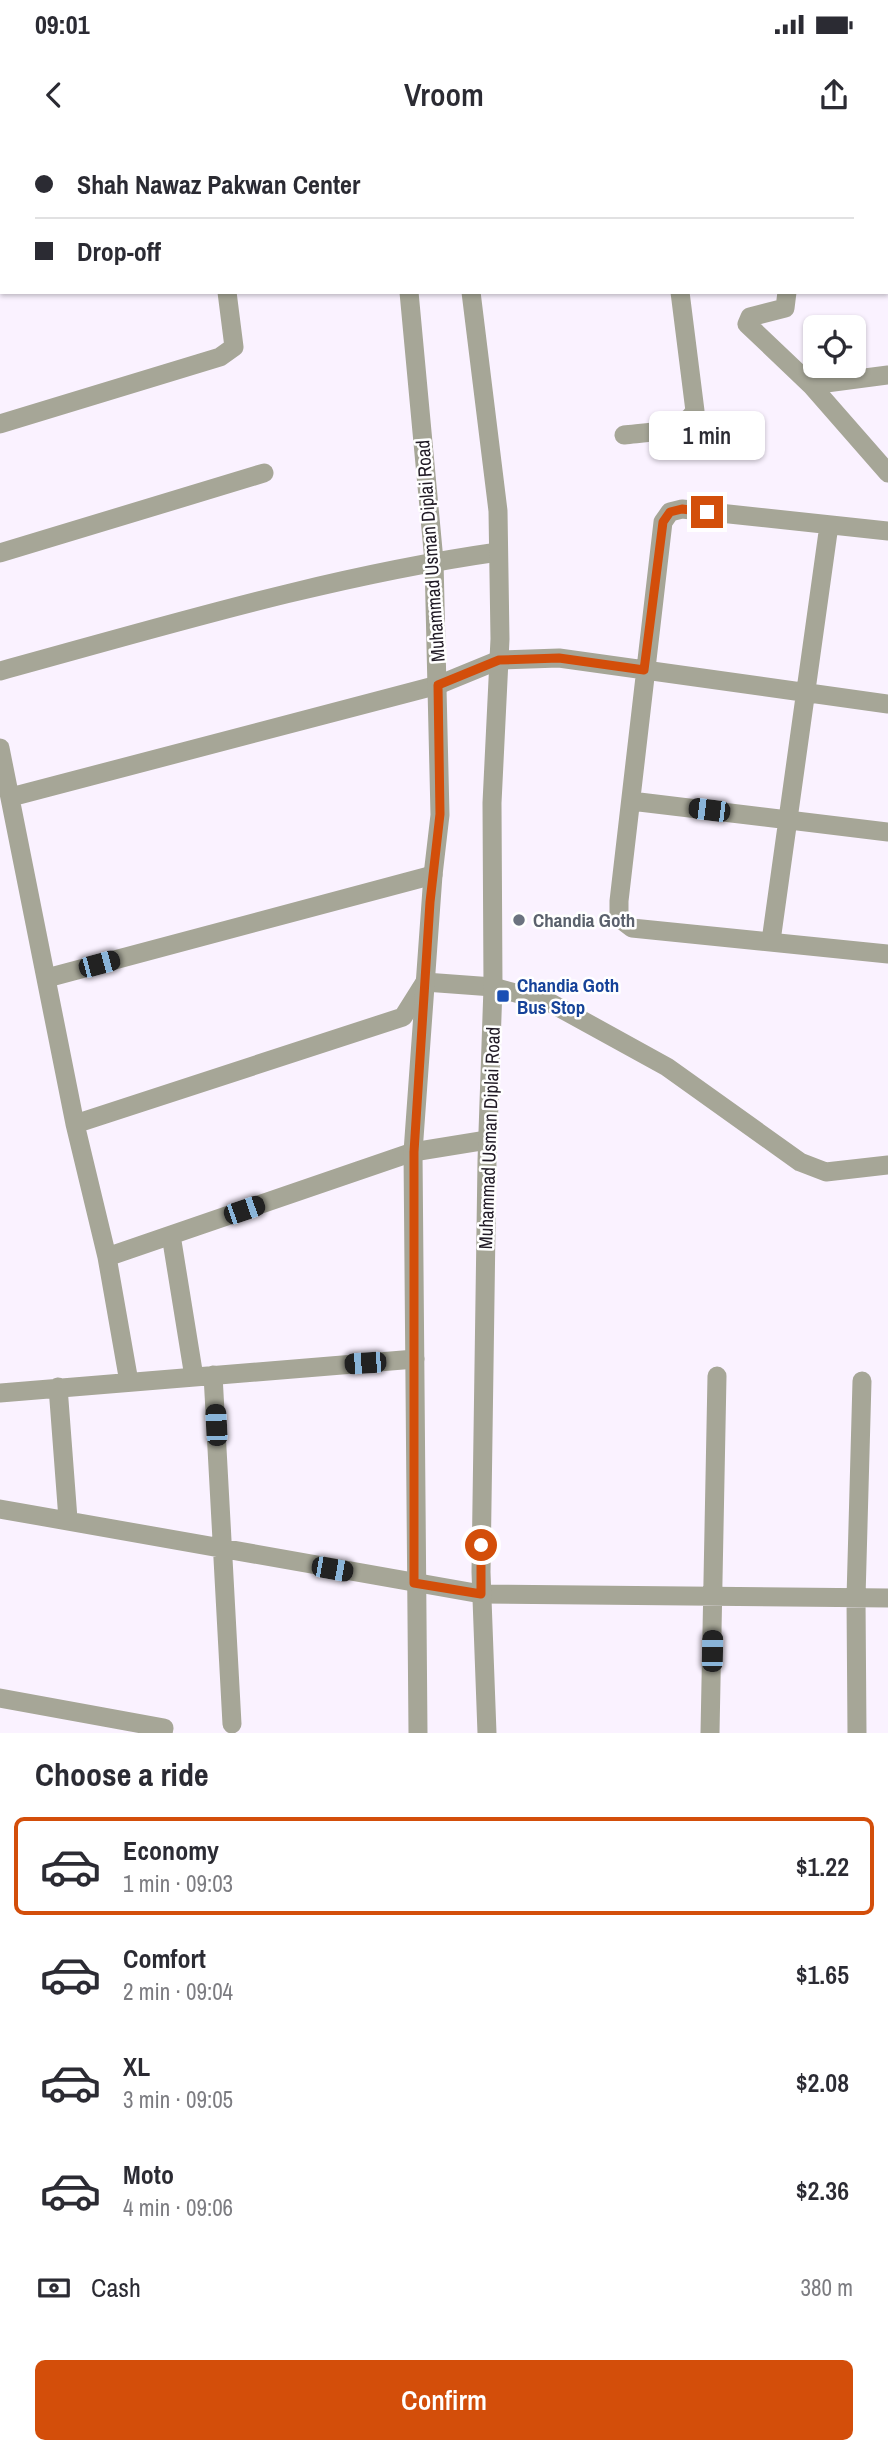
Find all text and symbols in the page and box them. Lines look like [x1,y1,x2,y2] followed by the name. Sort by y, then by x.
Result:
[35,7,90,42] text: 09:01
[404,73,484,116] text: Vroom
[35,76,73,114] icon: back
[815,76,853,114] icon: share
[77,167,360,202] text: Shah Nawaz Pakwan Center
[77,234,161,269] text: Drop-off
[803,315,866,378] map controls
[803,315,866,378] button: locate
[649,410,765,460] callout: 1 min
[683,420,731,451] text: 1 min
[409,439,451,663] street label: Muhammad Usman Diplai Road
[691,496,723,528] route end
[687,797,732,823] car
[533,907,635,933] place label: Chandia Goth
[511,912,527,928] marker: Chandia Goth
[76,948,123,980] car
[517,972,619,1020] place label: Chandia Goth Bus Stop
[495,988,511,1004] marker: Chandia Goth Bus Stop
[472,1026,506,1250] street label: Muhammad Usman Diplai Road
[221,1193,268,1227] car
[344,1351,387,1375] car
[205,1403,228,1447] car
[465,1529,497,1561] route start
[310,1555,355,1583] car
[702,1630,723,1672] car
[35,1753,209,1796] text: Choose a ride
[123,1833,219,1868] text: Economy
[39,1835,102,1898] icon: car
[796,1849,849,1884] text: $1.22
[123,1868,233,1899] text: 1 min · 09:03
[123,1941,206,1976] text: Comfort
[39,1943,102,2006] icon: car
[796,1957,849,1992] text: $1.65
[123,1976,233,2007] text: 2 min · 09:04
[123,2049,150,2084] text: XL
[39,2051,102,2114] icon: car
[796,2065,849,2100] text: $2.08
[123,2084,233,2115] text: 3 min · 09:05
[123,2157,174,2192] text: Moto
[39,2159,102,2222] icon: car
[796,2173,849,2208] text: $2.36
[123,2192,233,2223] text: 4 min · 09:06
[35,2269,73,2307] icon: cash
[91,2270,141,2305] text: Cash
[801,2272,853,2303] text: 380 m
[35,2360,853,2440] button: Confirm

